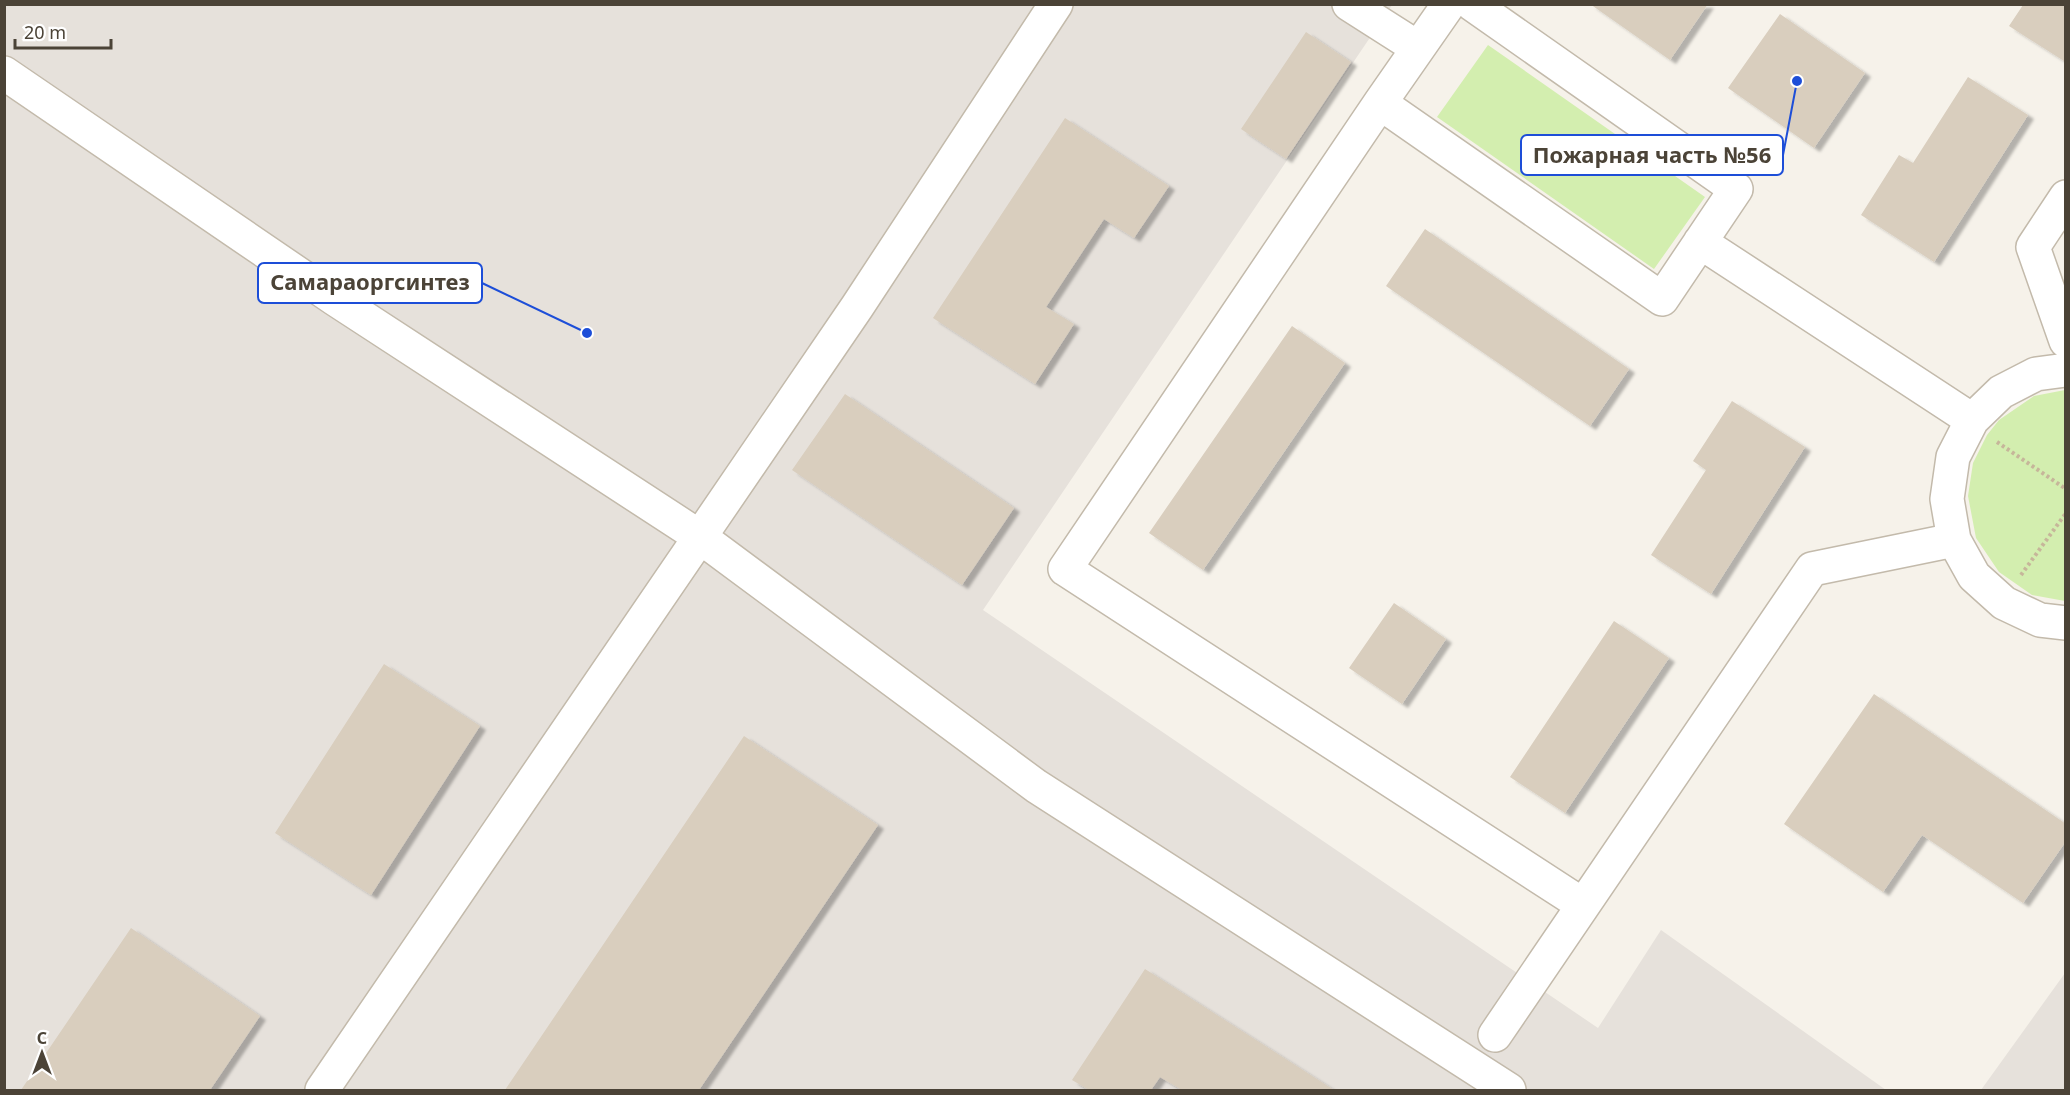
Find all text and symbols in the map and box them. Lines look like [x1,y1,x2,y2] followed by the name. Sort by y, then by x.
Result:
[15,12,111,50] scale bar
[24,20,66,44] text: 20 m
[1521,135,1783,175] callout: Пожарная часть №56
[1533,139,1771,169] text: Пожарная часть №56
[258,263,482,303] callout: Самараоргсинтез
[270,266,470,296] text: Самараоргсинтез
[12,1023,72,1083] north arrow
[37,1027,47,1049] text: С

